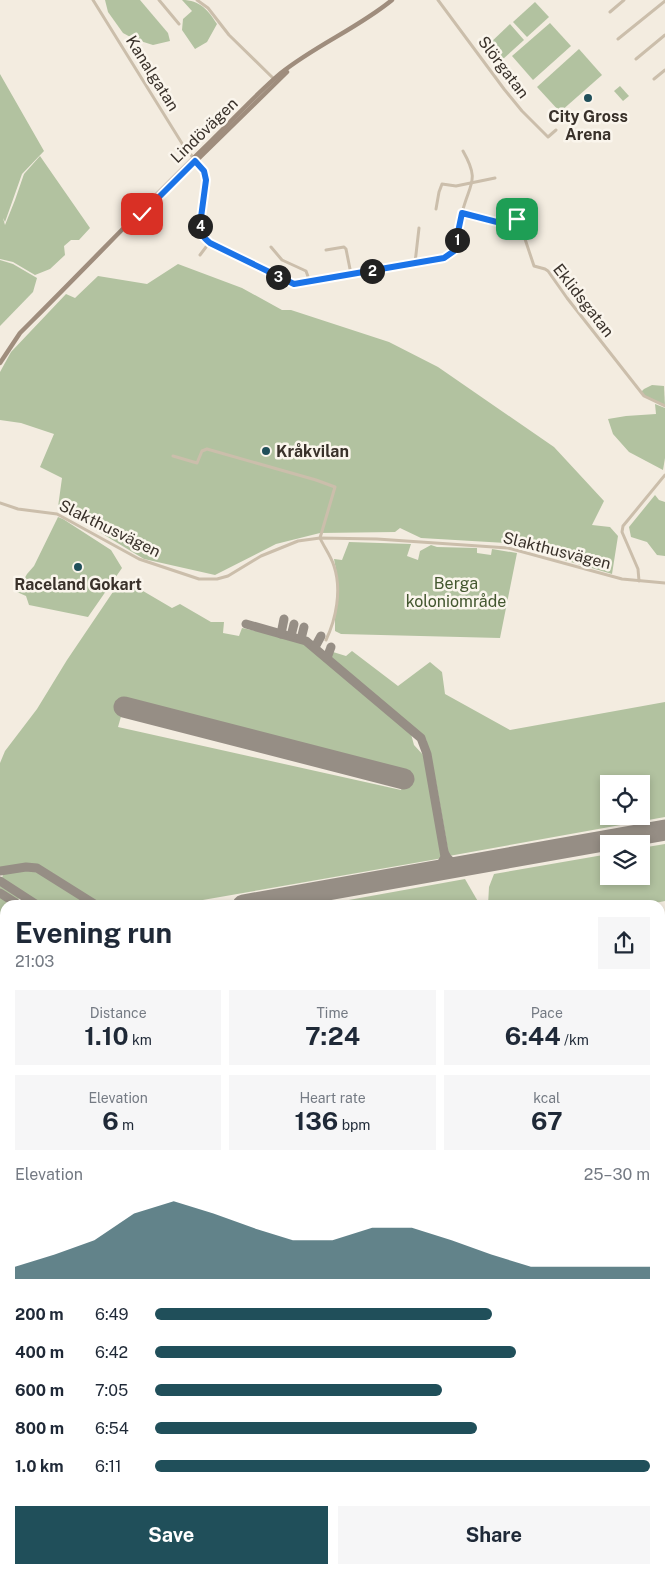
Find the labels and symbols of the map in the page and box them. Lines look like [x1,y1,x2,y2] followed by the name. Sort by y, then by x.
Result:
[122,32,183,114] street label: Kanalgatan
[474,33,533,102] street label: Slörgatan
[582,92,594,104] marker: City Gross Arena
[167,94,242,167] street label: Lindövägen
[548,107,628,144] place label: City Gross Arena
[121,193,163,235] pin
[496,198,538,240] pin
[188,214,212,238] pin: 4
[444,228,470,252] pin: 1
[360,258,384,284] pin: 2
[549,260,618,341] street label: Eklidsgatan
[266,264,290,290] pin: 3
[276,442,349,461] place label: Kråkvilan
[260,445,272,457] marker: Kråkvilan
[56,496,164,561] street label: Slakthusvägen
[501,528,613,573] street label: Slakthusvägen
[72,561,84,573] marker: Raceland Gokart
[406,574,506,611] park label: Berga koloniområde
[14,575,142,594] place label: Raceland Gokart

